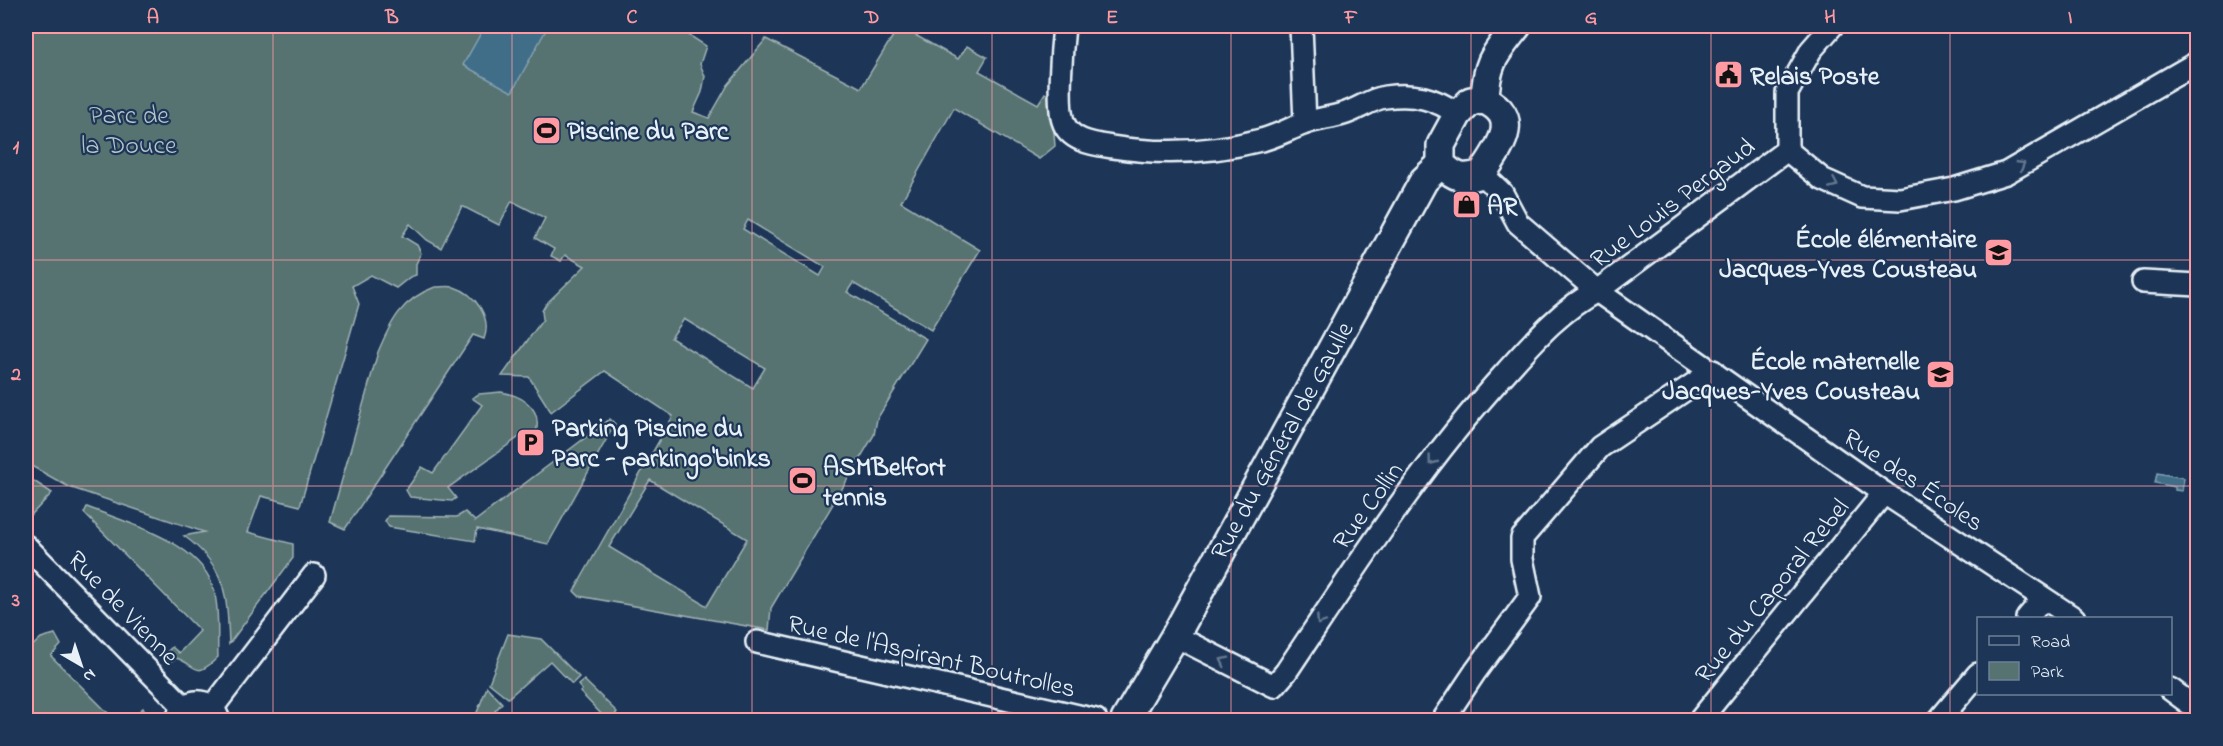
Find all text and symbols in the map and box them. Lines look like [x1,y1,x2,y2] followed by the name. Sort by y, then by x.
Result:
[147,4,159,33] text: A
[384,4,399,33] text: B
[627,4,638,33] text: C
[864,4,879,33] text: D
[1106,4,1118,33] text: E
[1344,4,1358,33] text: F
[1585,4,1598,33] text: G
[1824,4,1836,33] text: H
[2068,4,2073,33] text: I
[1713,59,1745,91] public building icon: Relais Poste
[1750,59,1881,97] place label: Relais Poste
[81,98,177,166] park label: Parc de la Douce
[530,114,562,146] sports icon: Piscine du Parc
[567,114,730,152] place label: Piscine du Parc
[1583,129,1765,279] street label: Rue Louis Pergaud
[13,134,20,163] text: 1
[2015,160,2025,172] one-way arrow
[1828,177,1839,189] one-way arrow
[1450,189,1482,221] shop icon: AR
[1487,189,1518,227] place label: AR
[1719,222,1978,290] place label: École élémentaire Jacques-Yves Cousteau
[1982,237,2014,269] school or university icon: École élémentaire Jacques-Yves Cousteau
[1202,315,1365,567] street label: Rue du Général de Gaulle
[1662,344,1921,412] place label: École maternelle Jacques-Yves Cousteau
[1925,359,1957,391] school or university icon: École maternelle Jacques-Yves Cousteau
[10,361,21,390] text: 2
[552,411,771,480] place label: Parking Piscine du Parc - parkingo'binks
[1834,420,1990,543] street label: Rue des Écoles
[515,426,547,458] parking icon: Parking Piscine du Parc - parkingo'binks
[822,450,946,518] place label: ASMBelfort tennis
[1324,455,1414,559] street label: Rue Collin
[1429,455,1440,466] one-way arrow
[786,465,818,497] sports icon: ASMBelfort tennis
[1687,491,1860,692] street label: Rue du Caporal Rebel
[57,543,187,675] street label: Rue de Vienne
[11,587,20,616] text: 3
[784,606,1079,710] street label: Rue de l'Aspirant Boutrolles
[1316,614,1327,625] one-way arrow
[1977,617,2172,695] legend
[2031,630,2070,656] text: Road
[51,635,111,695] north arrow
[1220,657,1231,668] one-way arrow
[2031,660,2064,686] text: Park
[77,662,101,688] text: N

